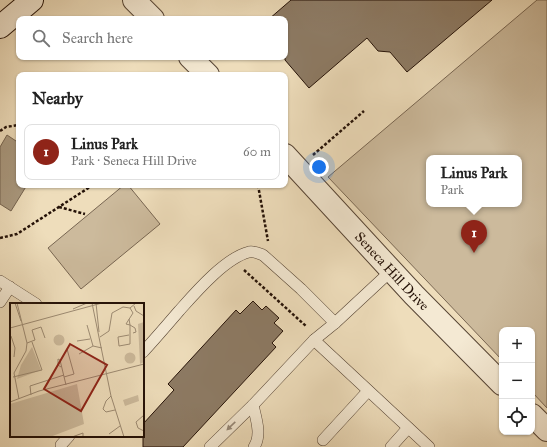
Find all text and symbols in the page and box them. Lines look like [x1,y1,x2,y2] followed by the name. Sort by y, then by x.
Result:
[16,16,288,60] search box
[30,27,52,49] icon: search
[62,29,133,47] text: Search here
[32,88,83,109] text: Nearby
[71,135,138,153] text: Linus Park
[43,144,49,160] text: 1
[243,144,271,160] text: 60 m
[71,153,197,169] text: Park · Seneca Hill Drive
[426,155,522,207] popup
[309,157,329,177] your location
[440,164,508,182] text: Linus Park
[440,182,464,198] text: Park
[461,220,487,253] pin: 1
[351,229,433,314] street label: Seneca Hill Drive
[10,303,144,437] inset map
[499,327,535,435] map controls
[499,327,535,363] button: +
[499,363,535,399] button: −
[499,399,535,435] button: locate
[226,421,236,431] one-way arrow

